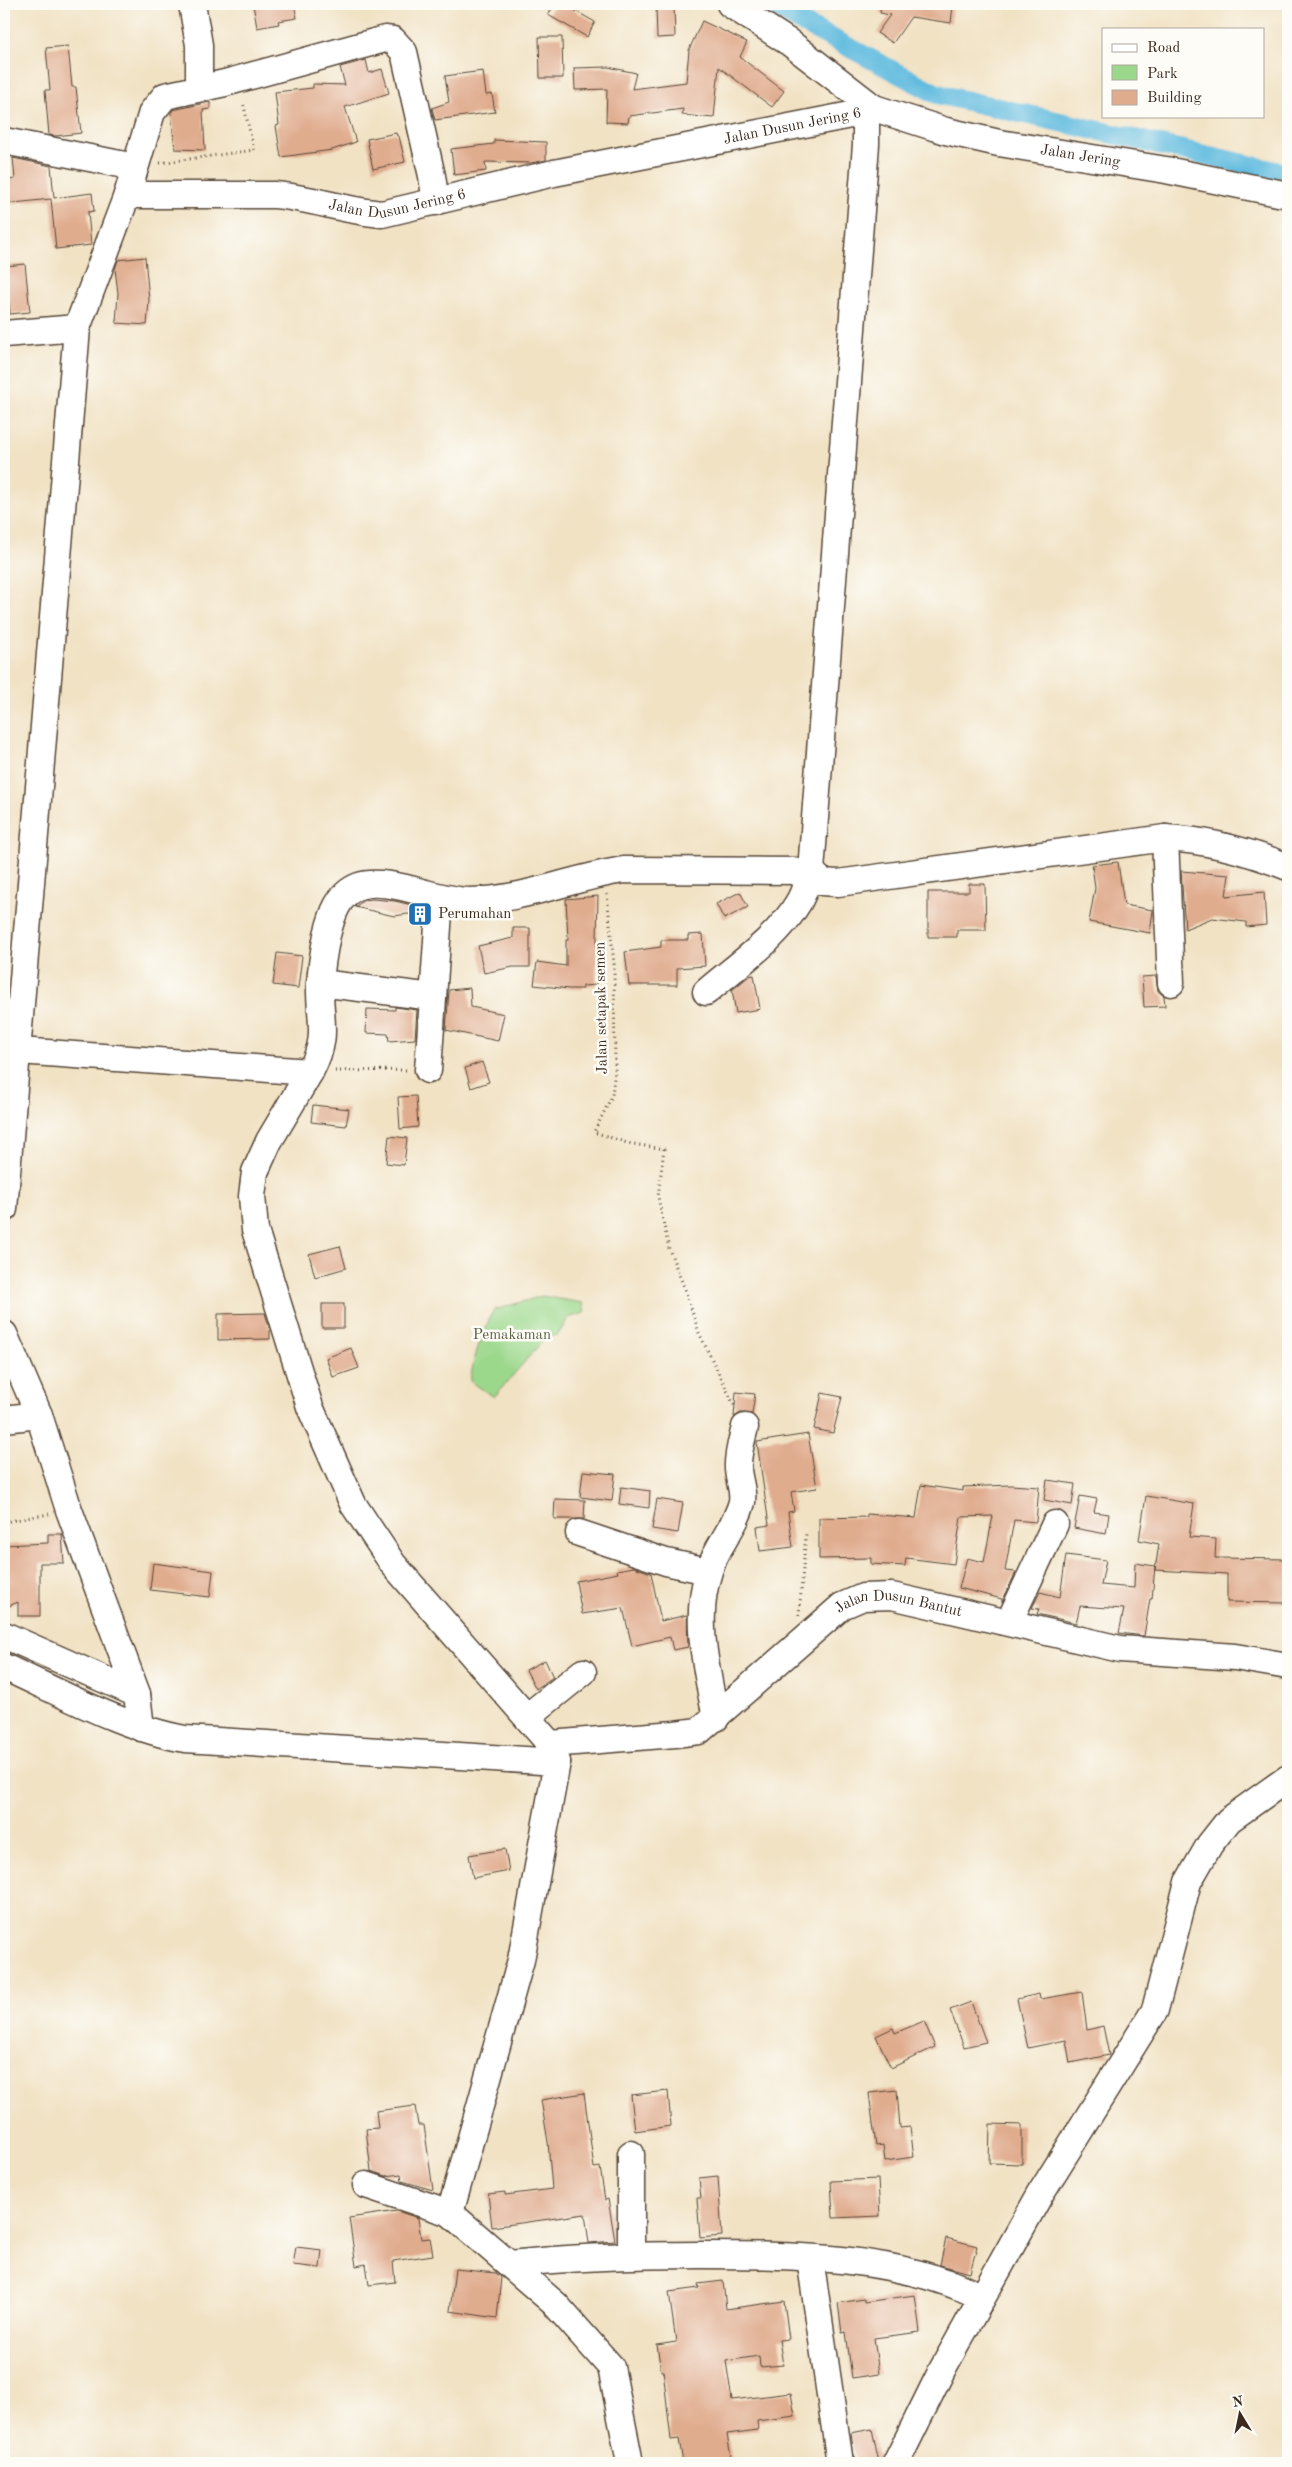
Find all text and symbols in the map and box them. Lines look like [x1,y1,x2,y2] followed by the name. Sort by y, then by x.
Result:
[1102,28,1264,118] legend
[1147,41,1181,56] text: Road
[1147,67,1178,82] text: Park
[1147,91,1202,106] text: Building
[722,106,863,147] street label: Jalan Dusun Jering 6
[1039,142,1121,170] street label: Jalan Jering
[327,187,467,222] street label: Jalan Dusun Jering 6
[407,901,433,927] building icon: Perumahan
[438,907,511,922] place label: Perumahan
[593,941,611,1075] street label: Jalan setapak semen
[473,1328,551,1343] park label: Pemakaman
[832,1588,964,1620] street label: Jalan Dusun Bantut
[1214,2390,1264,2440] north arrow
[1231,2394,1245,2410] text: N

